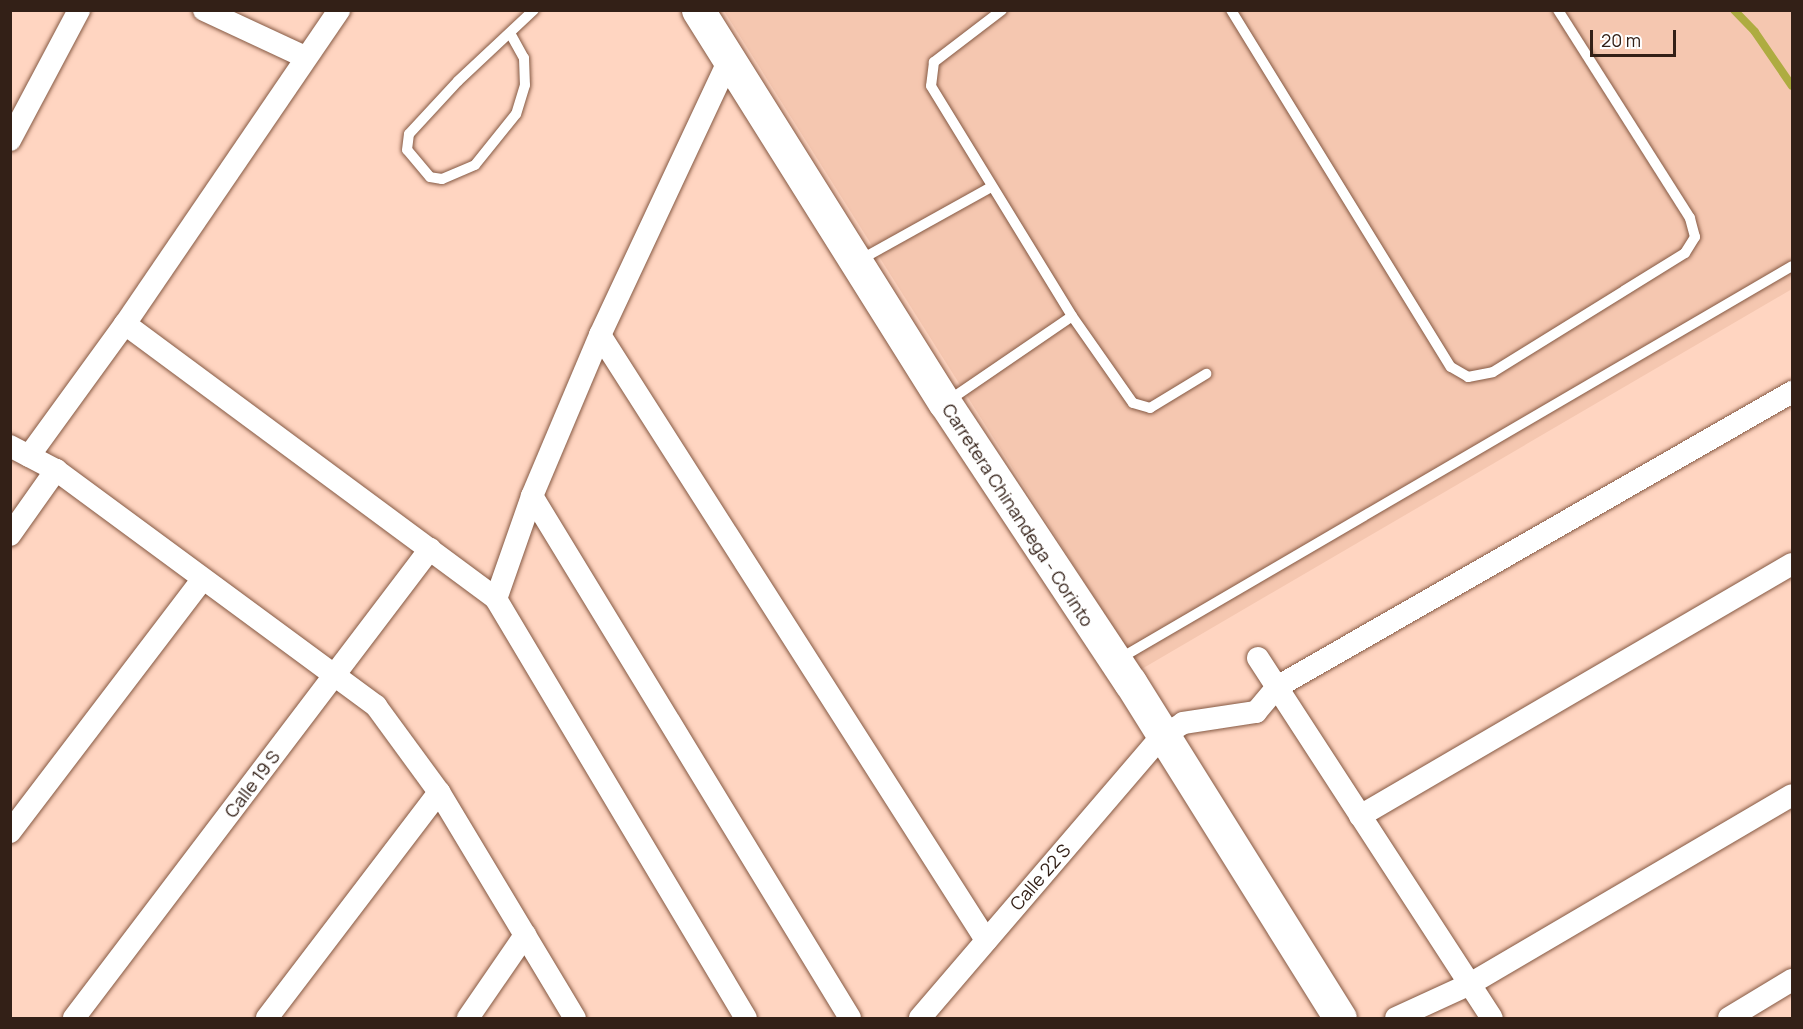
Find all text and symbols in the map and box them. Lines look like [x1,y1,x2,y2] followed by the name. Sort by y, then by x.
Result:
[1593,18,1678,56] scale bar
[1601,28,1641,52] text: 20 m
[938,400,1098,630] street label: Carretera Chinandega - Corinto
[220,746,284,822] street label: Calle 19 S
[1005,839,1075,915] street label: Calle 22 S

